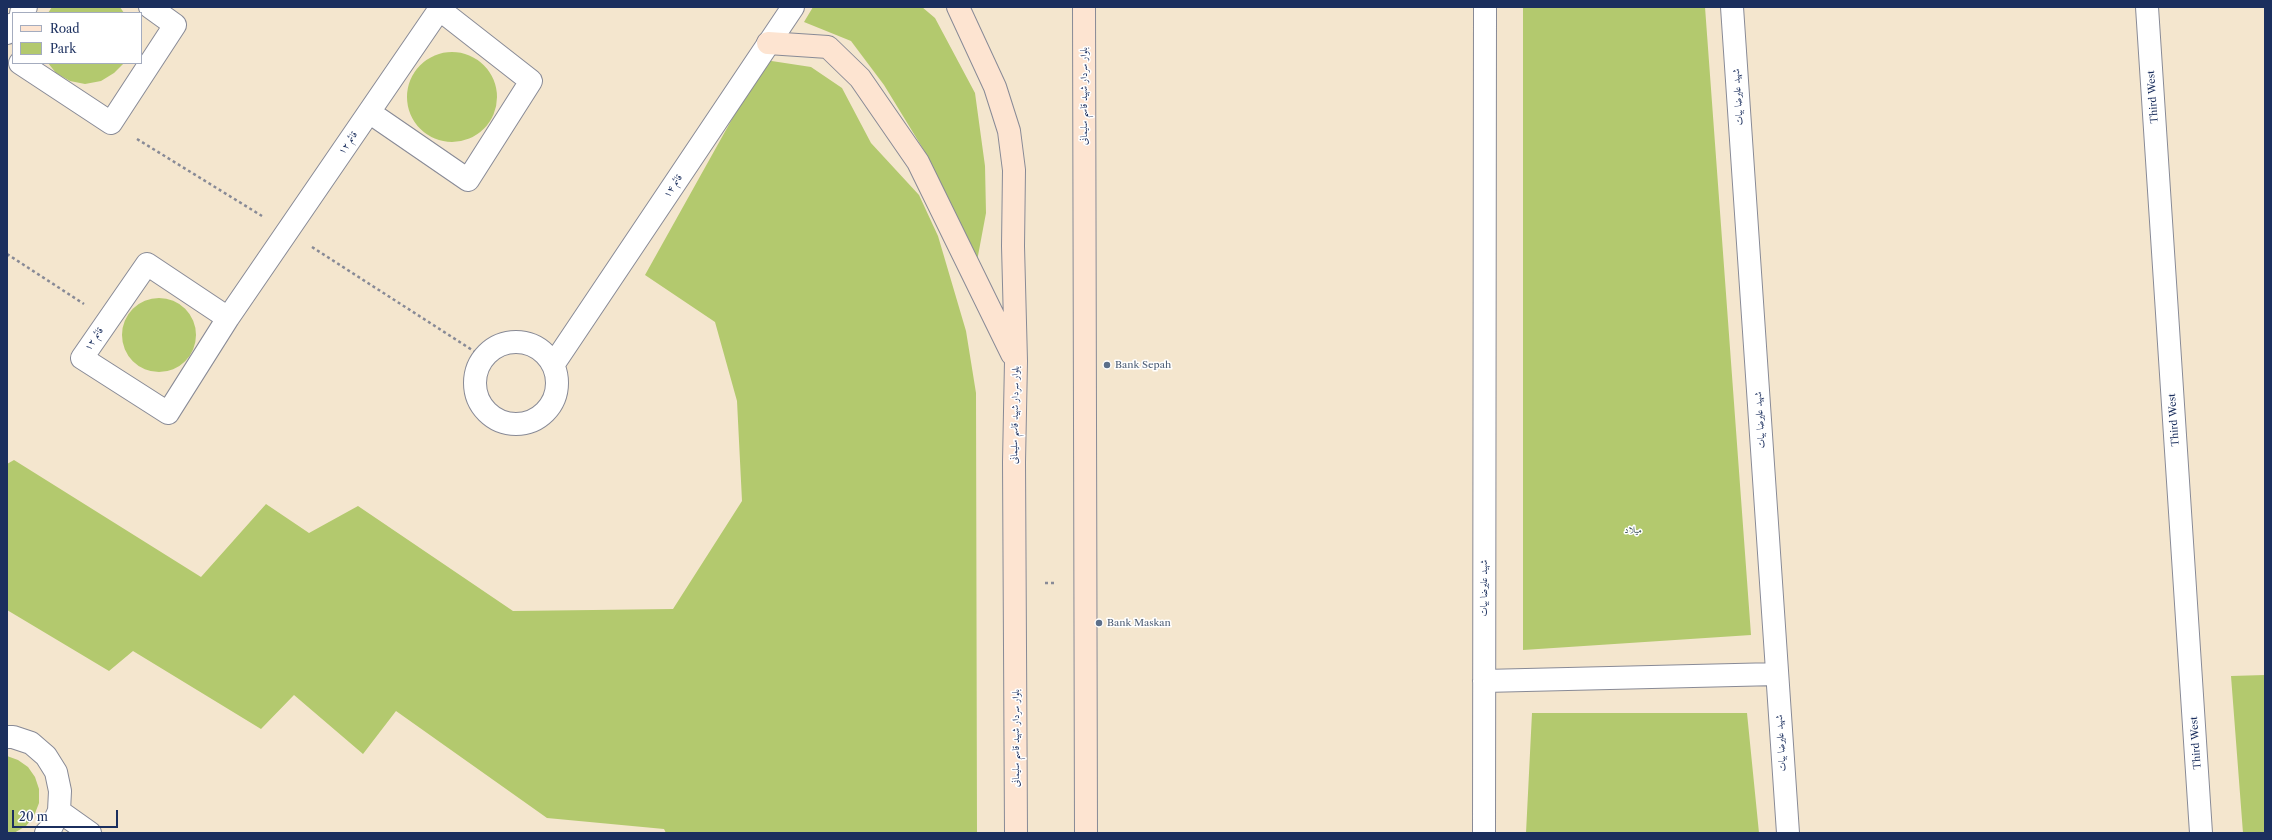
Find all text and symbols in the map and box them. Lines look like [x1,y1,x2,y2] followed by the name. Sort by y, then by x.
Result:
[12,12,142,64] legend
[50,21,80,36] text: Road
[50,41,76,56] text: Park
[1078,47,1090,145] street label: بلوار سردار شهید قاسم سلیمانی
[1730,68,1746,126] street label: شهید علیرضا بیات
[2145,70,2161,124] street label: Third West
[336,129,360,157] street label: قائم ۱۲
[661,172,685,200] street label: قائم ۱۴
[82,325,106,353] street label: قائم ۱۲
[1115,359,1171,371] place label: Bank Sepah
[1102,360,1112,370] marker: Bank Sepah
[1008,366,1022,464] street label: بلوار سردار شهید قاسم سلیمانی
[1752,391,1768,449] street label: شهید علیرضا بیات
[2166,393,2182,447] street label: Third West
[1624,524,1642,536] park label: میلاد
[1478,560,1490,616] street label: شهید علیرضا بیات
[1107,617,1171,629] place label: Bank Maskan
[1094,618,1104,628] marker: Bank Maskan
[1010,689,1022,787] street label: بلوار سردار شهید قاسم سلیمانی
[1773,714,1789,772] street label: شهید علیرضا بیات
[2188,716,2204,770] street label: Third West
[14,802,120,828] scale bar
[19,809,48,824] text: 20 m

